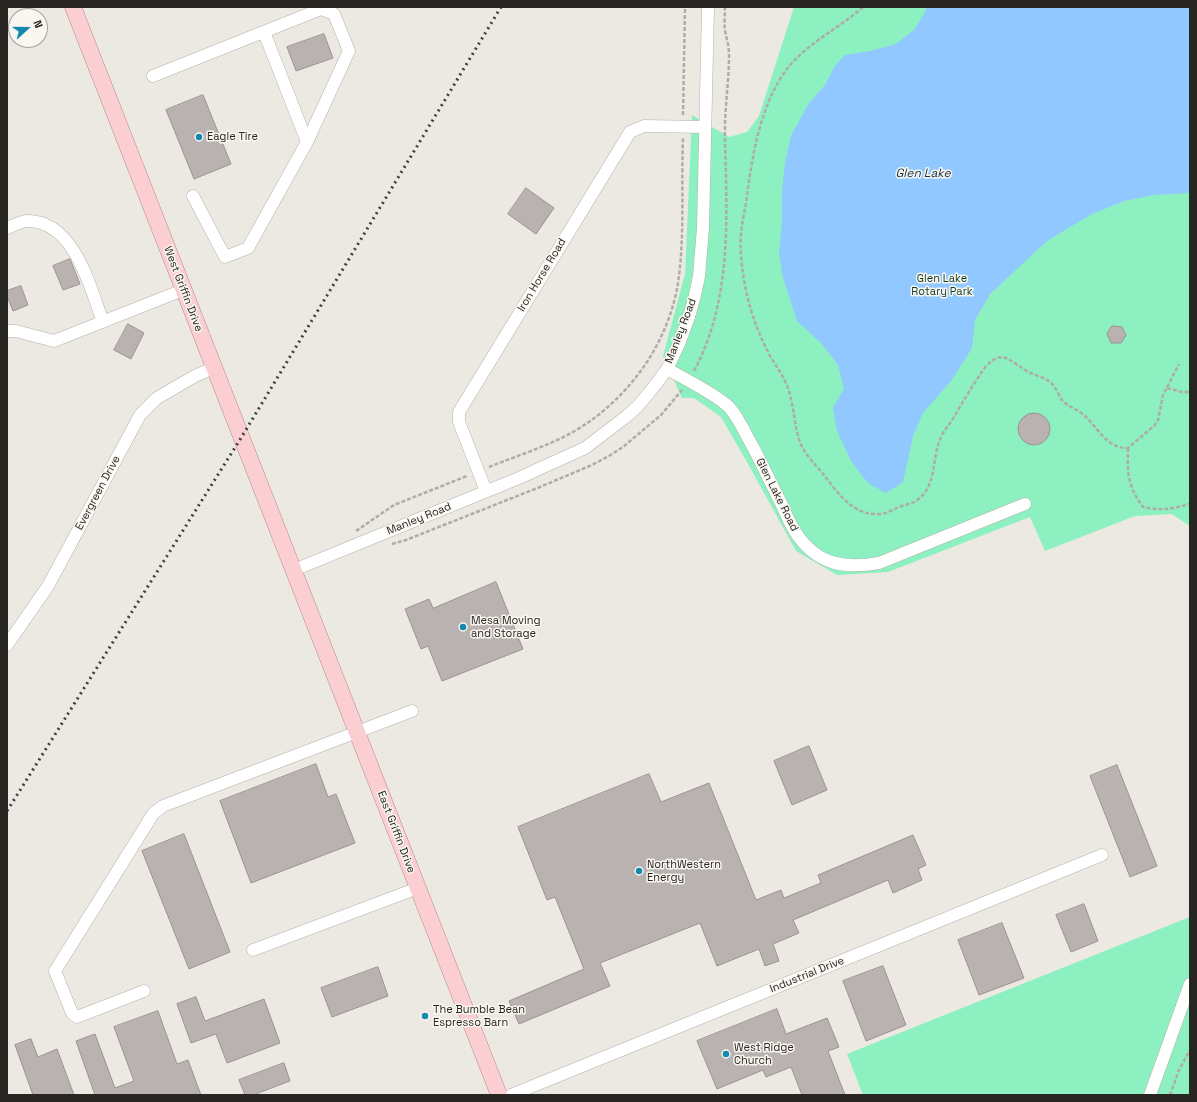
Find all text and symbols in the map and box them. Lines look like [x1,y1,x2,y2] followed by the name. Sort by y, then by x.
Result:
[8,8,48,48] north arrow
[30,18,46,30] text: N
[207,130,258,144] place label: Eagle Tire
[194,132,204,142] marker: Eagle Tire
[895,167,951,181] water label: Glen Lake
[515,236,569,314] street label: Iron Horse Road
[161,244,205,334] street label: West Griffin Drive
[911,272,973,298] park label: Glen Lake Rotary Park
[663,297,699,365] street label: Manley Road
[73,454,123,532] street label: Evergreen Drive
[753,456,801,534] street label: Glen Lake Road
[385,500,453,538] street label: Manley Road
[471,614,540,640] place label: Mesa Moving and Storage
[458,622,468,632] marker: Mesa Moving and Storage
[374,789,418,875] street label: East Griffin Drive
[647,858,721,884] place label: NorthWestern Energy
[634,866,644,876] marker: NorthWestern Energy
[768,954,846,996] street label: Industrial Drive
[433,1003,525,1029] place label: The Bumble Bean Espresso Barn
[420,1011,430,1021] marker: The Bumble Bean Espresso Barn
[734,1041,794,1067] place label: West Ridge Church
[721,1049,731,1059] marker: West Ridge Church

